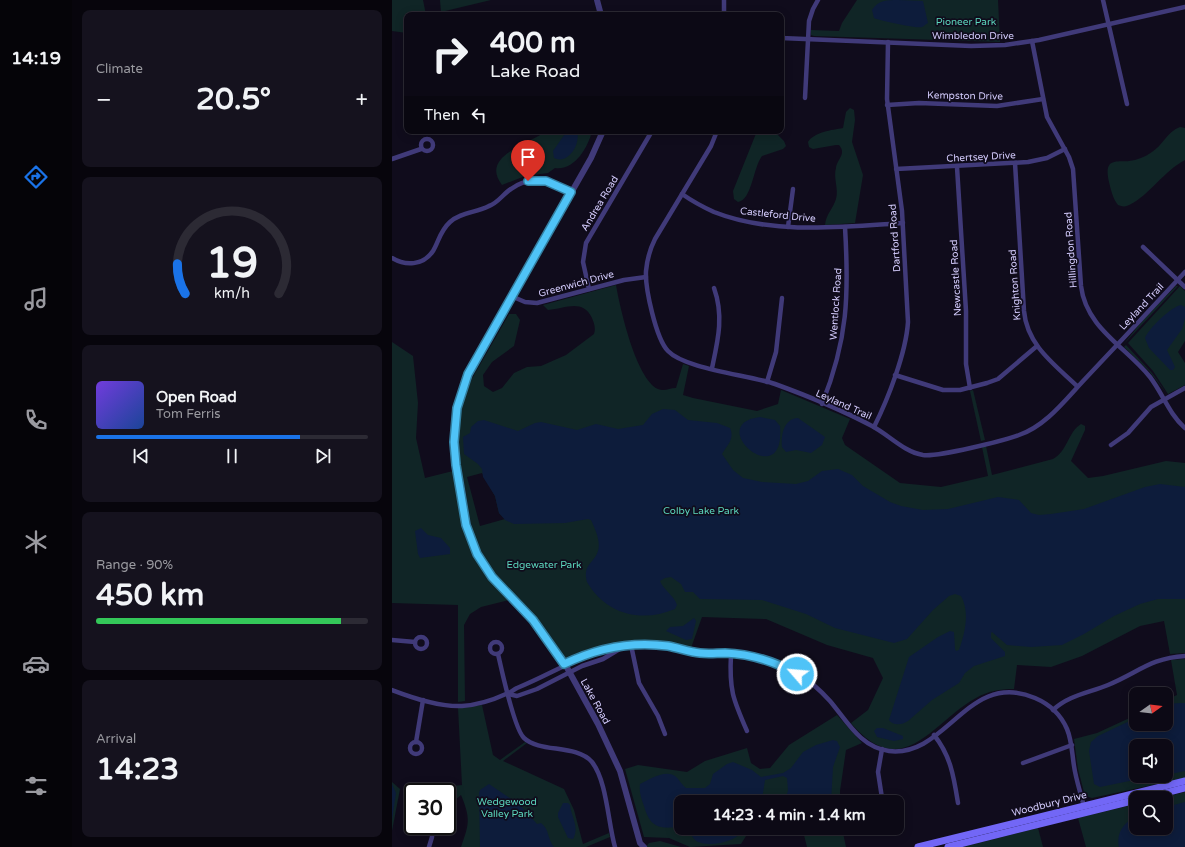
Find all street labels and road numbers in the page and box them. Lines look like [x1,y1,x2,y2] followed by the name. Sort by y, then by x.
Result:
[932,30,1014,42] street label: Wimbledon Drive
[927,89,1003,103] street label: Kempston Drive
[946,149,1016,165] street label: Chertsey Drive
[579,174,621,233] street label: Andrea Road
[887,204,903,272] street label: Dartford Road
[739,205,817,225] street label: Castleford Drive
[1062,212,1080,288] street label: Hillingdon Road
[948,239,964,317] street label: Newcastle Road
[1007,249,1023,321] street label: Knighton Road
[537,268,616,300] street label: Greenwich Drive
[827,268,845,341] street label: Wentlock Road
[1117,281,1167,333] street label: Leyland Trail
[814,387,873,423] street label: Leyland Trail
[578,677,613,726] street label: Lake Road
[1010,789,1088,819] street label: Woodbury Drive

